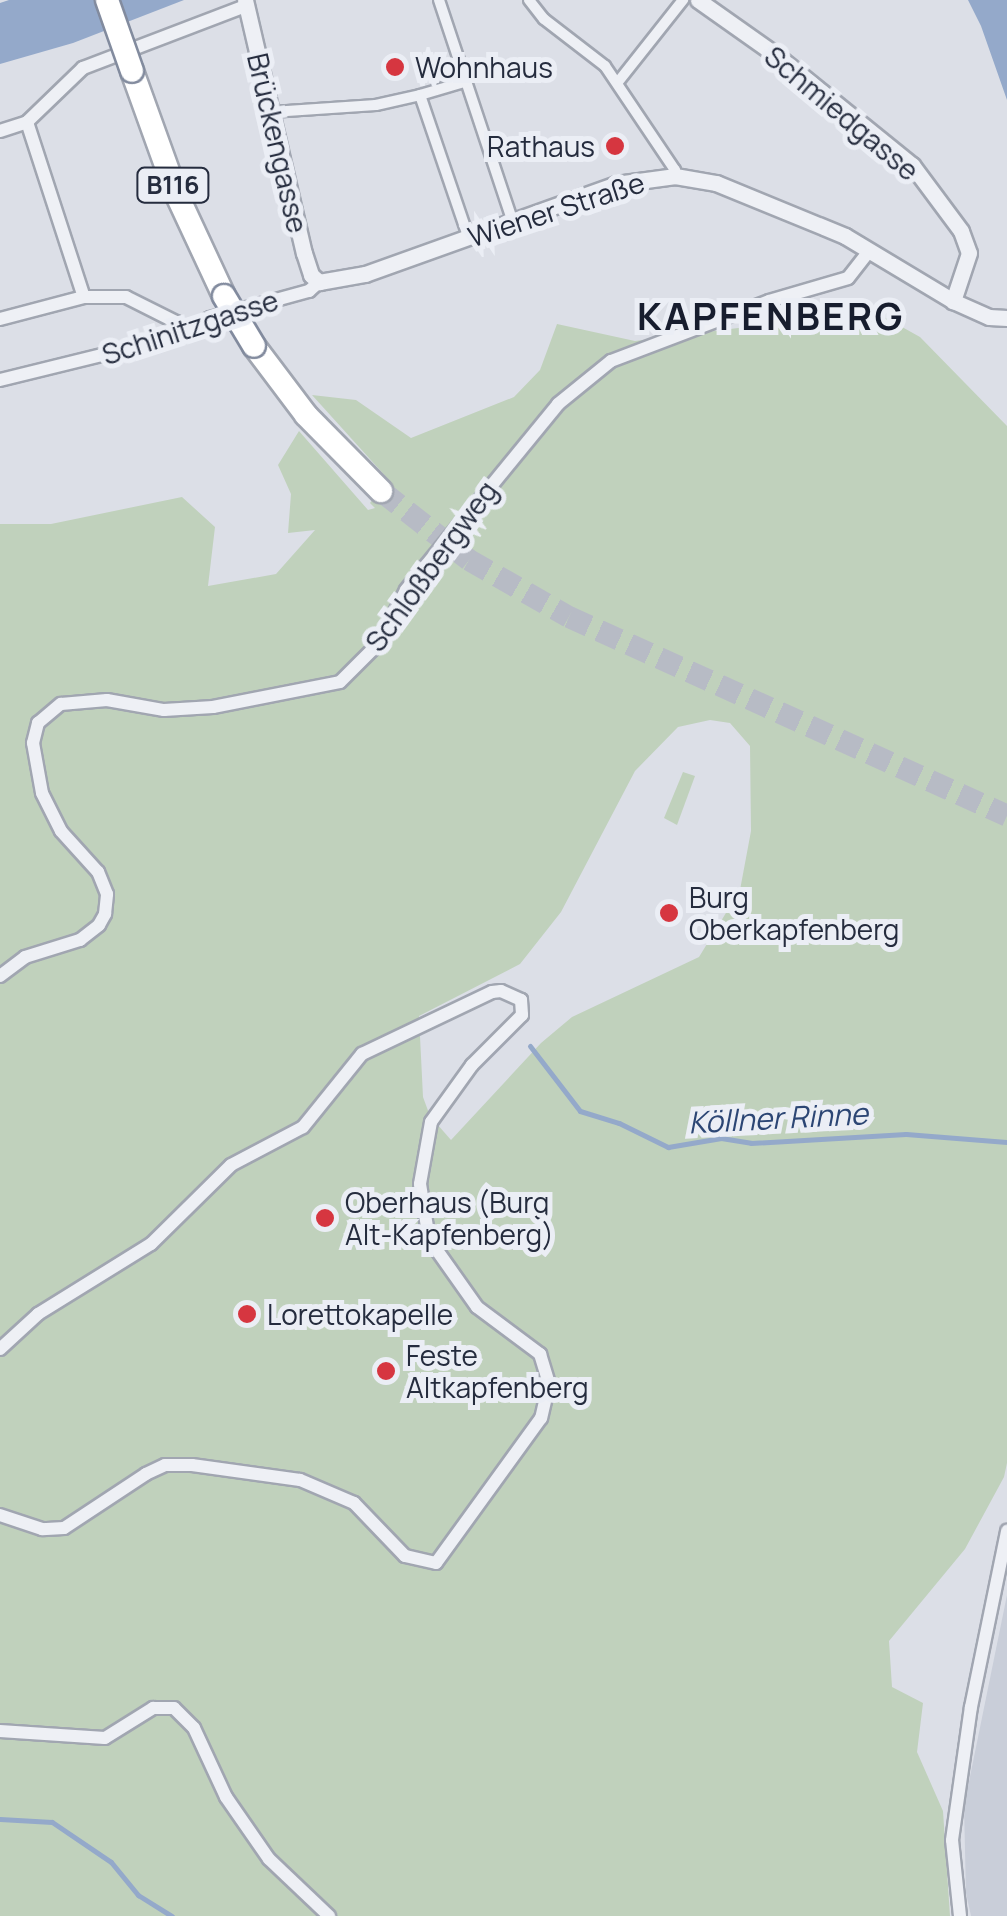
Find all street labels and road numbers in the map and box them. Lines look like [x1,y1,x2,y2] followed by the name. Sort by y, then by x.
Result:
[758,39,926,187] street label: Schmiedgasse
[241,50,315,236] street label: Brückengasse
[136,165,210,205] road number: B116
[464,165,648,253] street label: Wiener Straße
[98,283,282,371] street label: Schinitzgasse
[358,475,504,657] street label: Schloßbergweg

